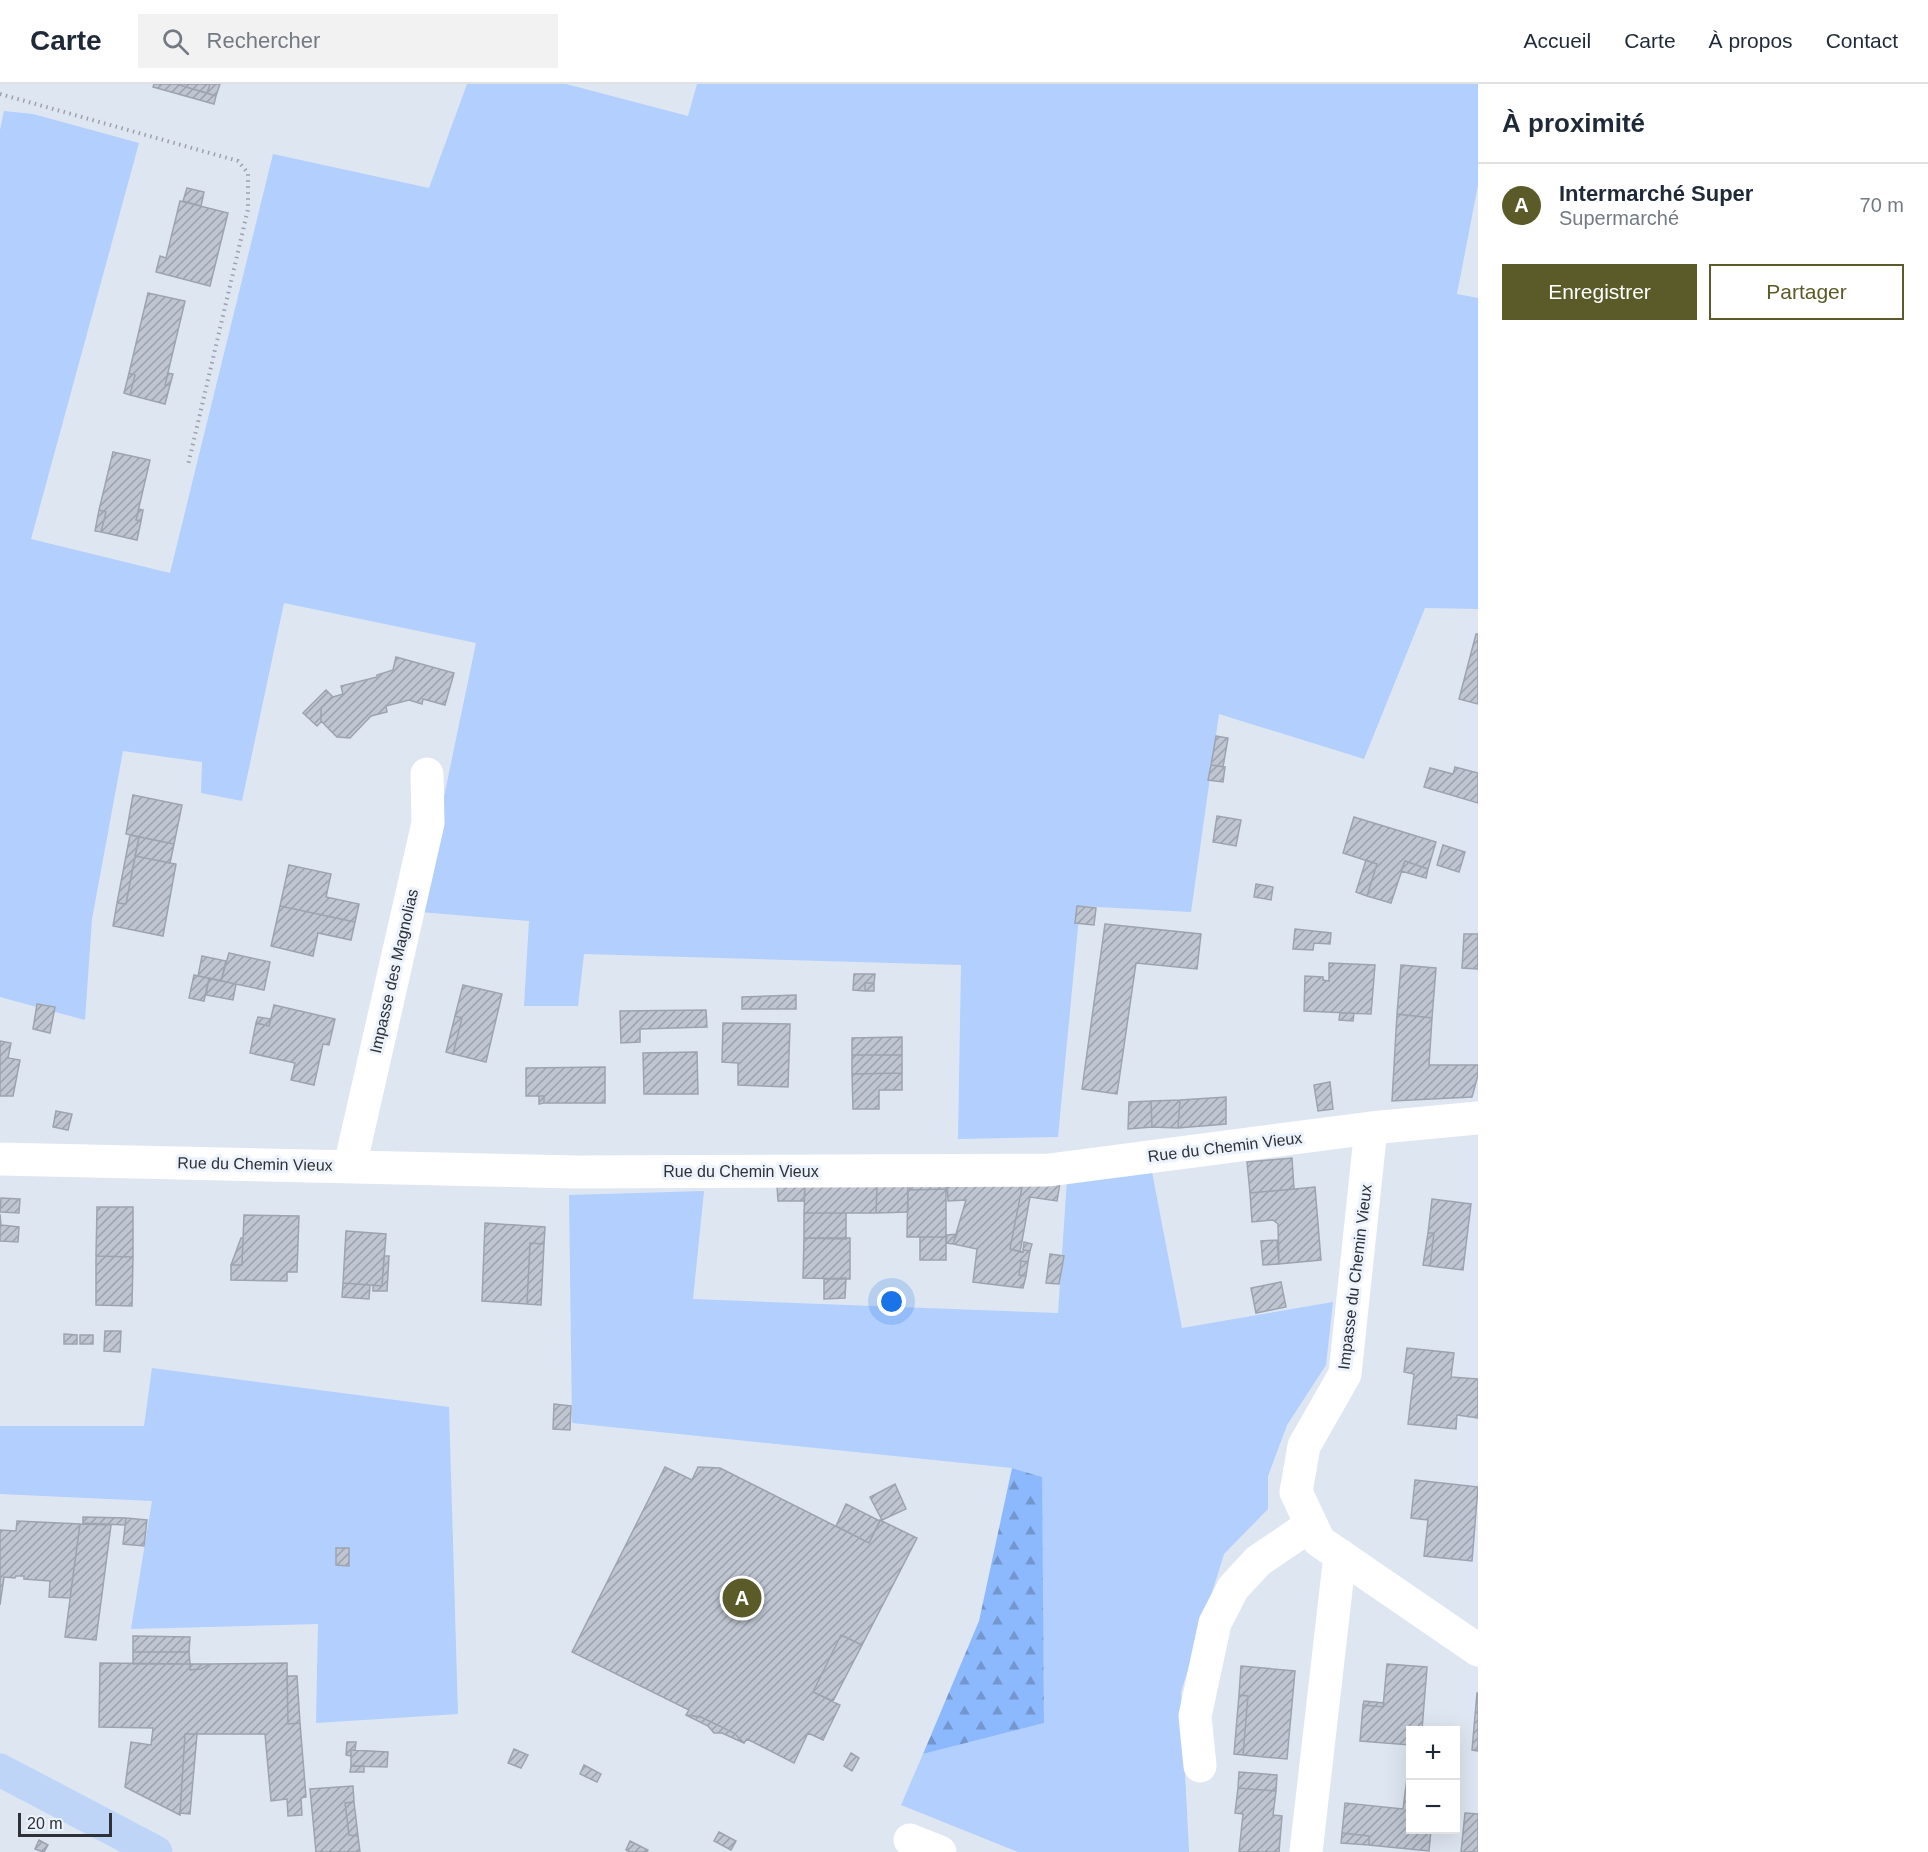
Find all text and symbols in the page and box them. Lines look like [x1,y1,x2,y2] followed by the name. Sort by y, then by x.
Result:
[138,14,558,68] search box
[30,25,102,56] text: Carte
[159,25,192,58] icon: search
[207,28,320,53] text: Rechercher
[1524,29,1591,52] text: Accueil
[1624,29,1676,52] text: Carte
[1709,29,1793,52] text: À propos
[1826,29,1898,52] text: Contact
[1502,108,1645,138] text: À proximité
[1559,181,1753,206] text: Intermarché Super
[1514,194,1529,216] text: A
[1860,194,1904,216] text: 70 m
[1559,207,1679,229] text: Supermarché
[1502,264,1697,320] button: Enregistrer
[1709,264,1904,320] button: Partager
[367,887,421,1055] street label: Impasse des Magnolias
[1147,1129,1303,1165] street label: Rue du Chemin Vieux
[177,1154,333,1174] street label: Rue du Chemin Vieux
[663,1163,819,1180] street label: Rue du Chemin Vieux
[1335,1183,1375,1371] street label: Impasse du Chemin Vieux
[877,1287,906,1316] your location
[722,1576,762,1621] pin: A
[1406,1726,1460,1834] map controls
[1406,1726,1460,1780] button: +
[1406,1780,1460,1834] button: −
[18,1810,112,1838] scale bar
[27,1815,63,1832] text: 20 m

